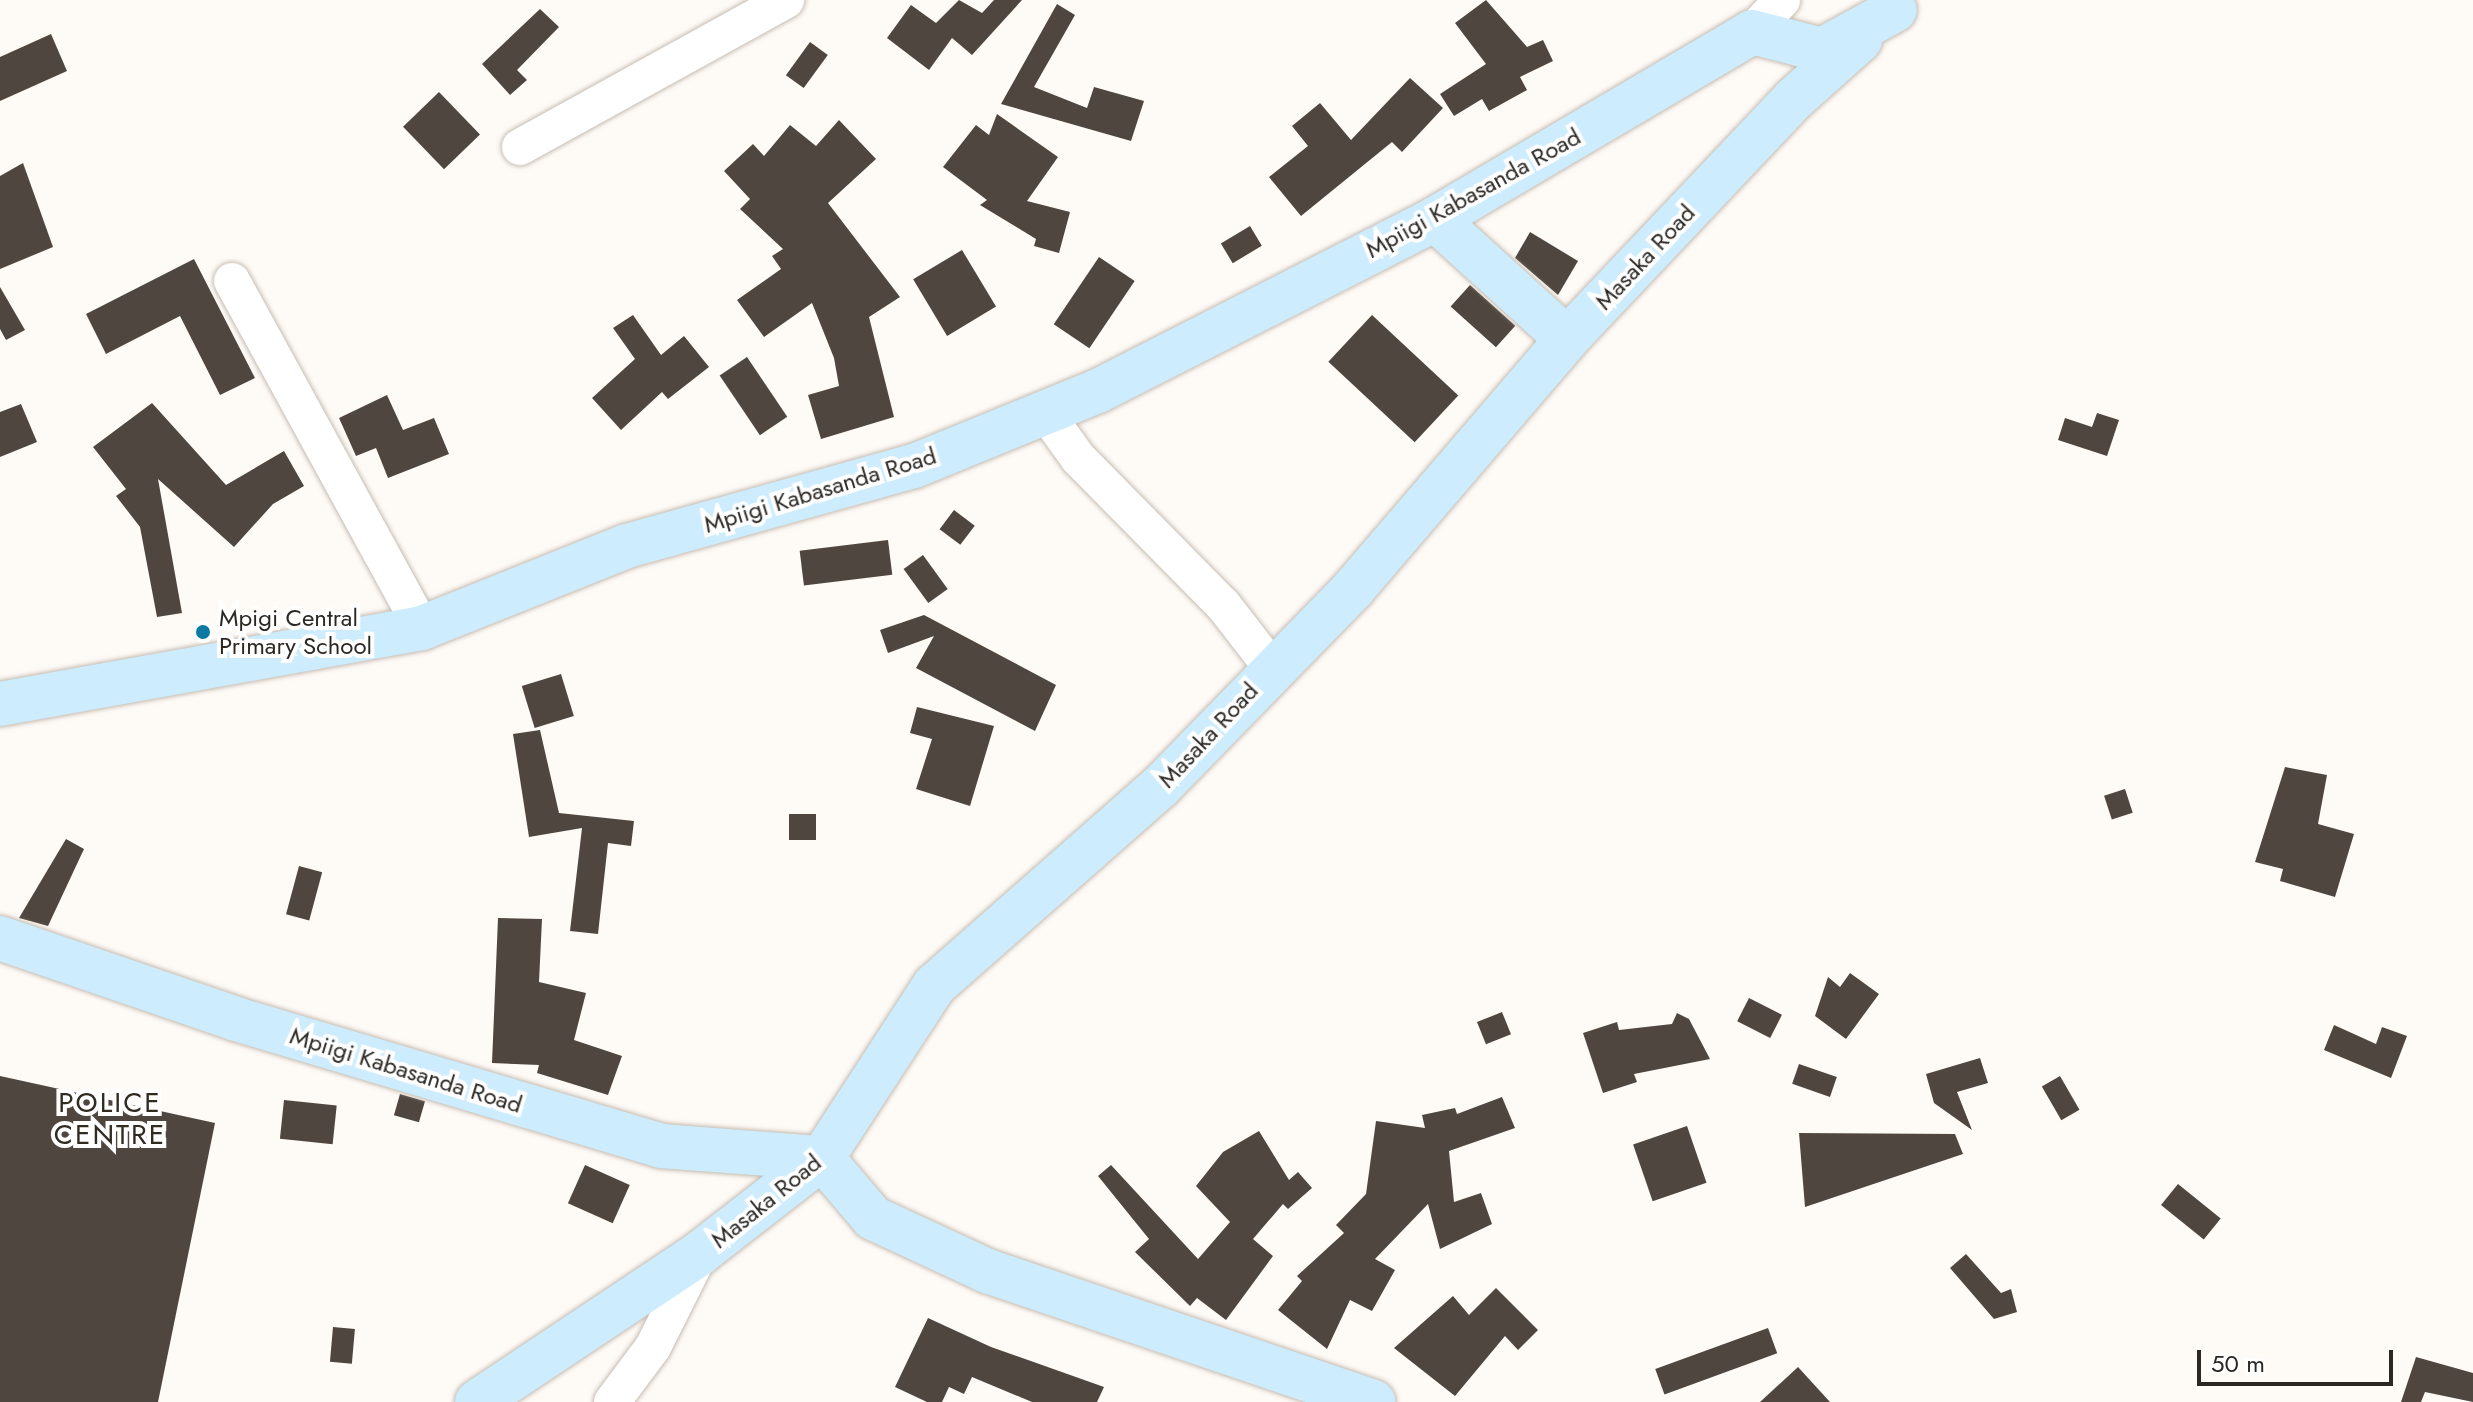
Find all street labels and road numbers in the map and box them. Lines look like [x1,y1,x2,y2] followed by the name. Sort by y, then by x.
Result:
[1361,122,1585,264] street label: Mpiigi Kabasanda Road
[1589,198,1701,316] street label: Masaka Road
[701,441,939,539] street label: Mpiigi Kabasanda Road
[1152,676,1264,794] street label: Masaka Road
[287,1021,525,1119] street label: Mpiigi Kabasanda Road
[705,1148,827,1254] street label: Masaka Road

